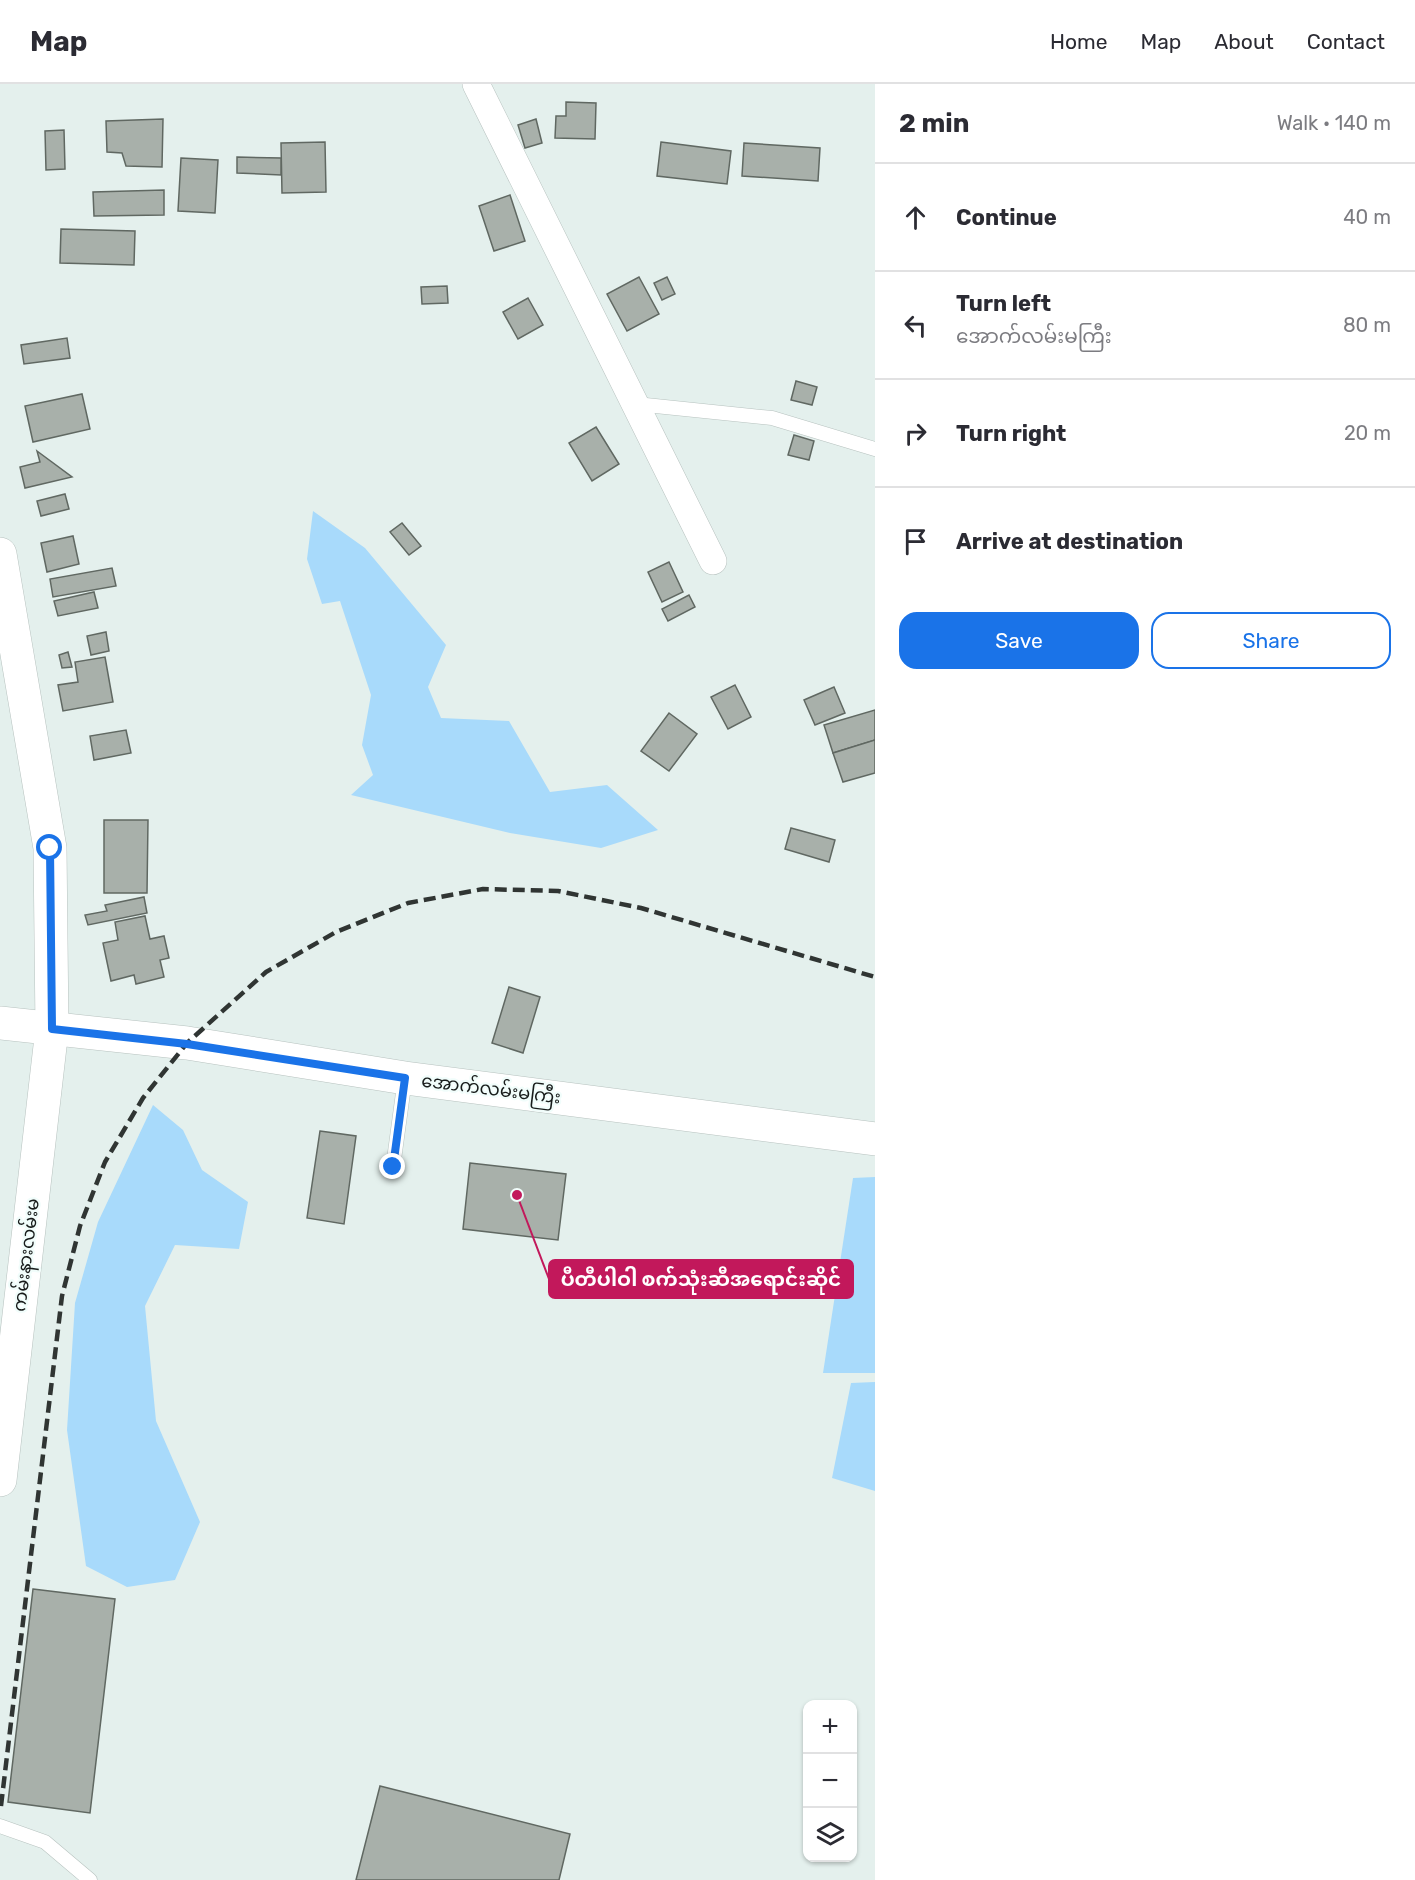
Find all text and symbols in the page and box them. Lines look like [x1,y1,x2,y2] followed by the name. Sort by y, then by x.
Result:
[30,25,87,58] text: Map
[1050,29,1107,54] text: Home
[1140,29,1181,54] text: Map
[1214,29,1274,54] text: About
[1307,29,1385,54] text: Contact
[899,108,969,139] text: 2 min
[1277,111,1391,135] text: Walk · 140 m
[899,201,932,234] icon: ahead
[956,204,1057,231] text: Continue
[1343,205,1391,229] text: 40 m
[956,290,1051,317] text: Turn left
[899,309,932,342] icon: left
[1343,313,1391,337] text: 80 m
[956,324,1112,348] text: အောက်လမ်းမကြီး
[899,417,932,450] icon: right
[956,420,1066,447] text: Turn right
[1344,421,1391,445] text: 20 m
[899,525,932,558] icon: arrive
[956,528,1183,555] text: Arrive at destination
[899,612,1139,669] button: Save
[1151,612,1391,669] button: Share
[36,834,62,860] route start
[420,1067,562,1112] street label: အောက်လမ်းမကြီး
[379,1153,405,1179] route end
[6,1197,48,1313] street label: ကမ်းနားလမ်းမ
[549,1260,853,1298] callout: ပီတီပါဝါ စက်သုံးဆီအရောင်းဆိုင်
[561,1266,841,1295] text: ပီတီပါဝါ စက်သုံးဆီအရောင်းဆိုင်
[803,1700,857,1862] map controls
[803,1700,857,1754] button: +
[803,1754,857,1808] button: −
[803,1808,857,1862] button: layers

